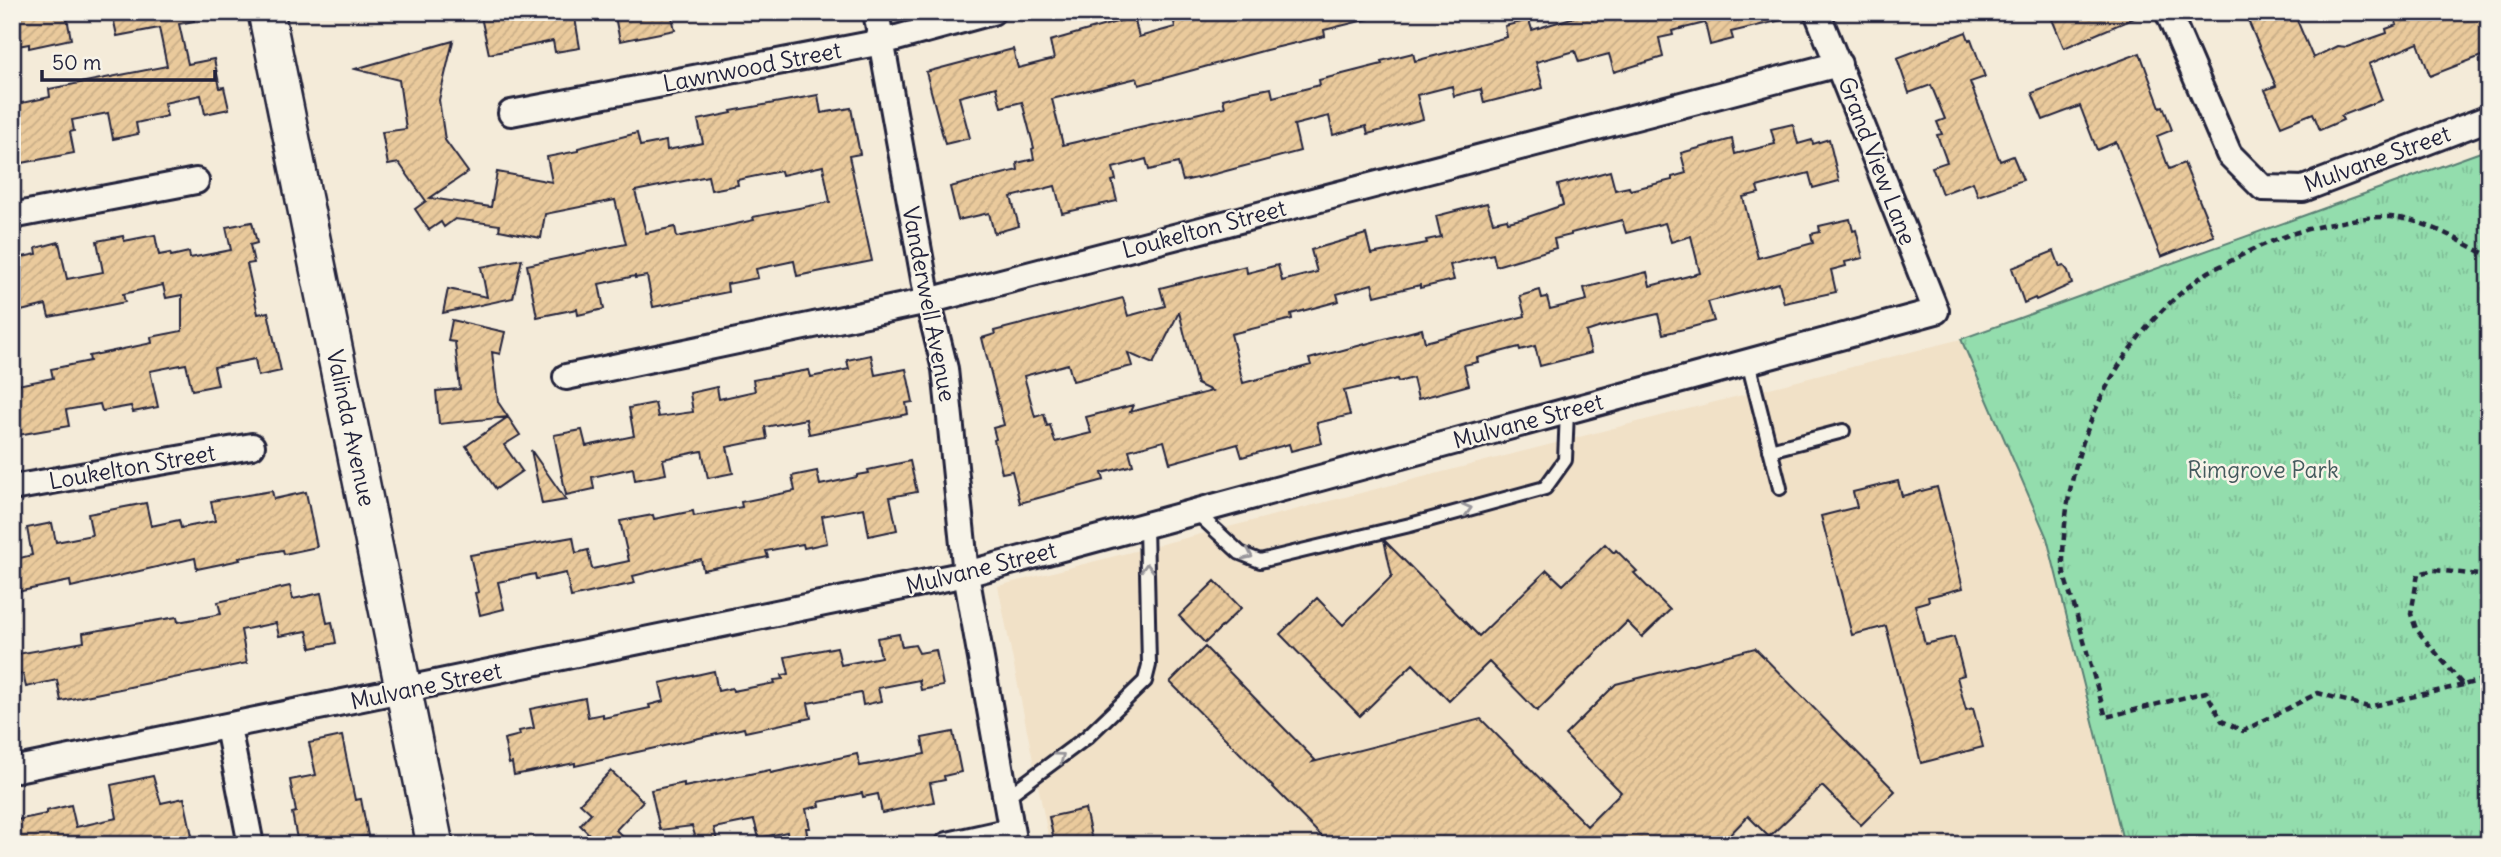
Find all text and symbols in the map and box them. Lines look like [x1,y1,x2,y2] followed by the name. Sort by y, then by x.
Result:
[660,35,844,98] street label: Lawnwood Street
[42,38,215,82] scale bar
[52,49,101,76] text: 50 m
[1832,73,1923,249] street label: Grand View Lane
[2300,119,2454,198] street label: Mulvane Street
[1119,193,1289,264] street label: Loukelton Street
[896,204,963,404] street label: Vanderwell Avenue
[321,347,382,509] street label: Valinda Avenue
[1450,387,1606,454] street label: Mulvane Street
[46,438,218,495] street label: Loukelton Street
[2187,455,2339,484] park label: Rimgrove Park
[1461,503,1473,517] one-way arrow
[903,535,1059,600] street label: Mulvane Street
[1241,547,1253,561] one-way arrow
[1139,562,1154,573] one-way arrow
[348,655,504,716] street label: Mulvane Street
[1052,753,1065,765] one-way arrow

